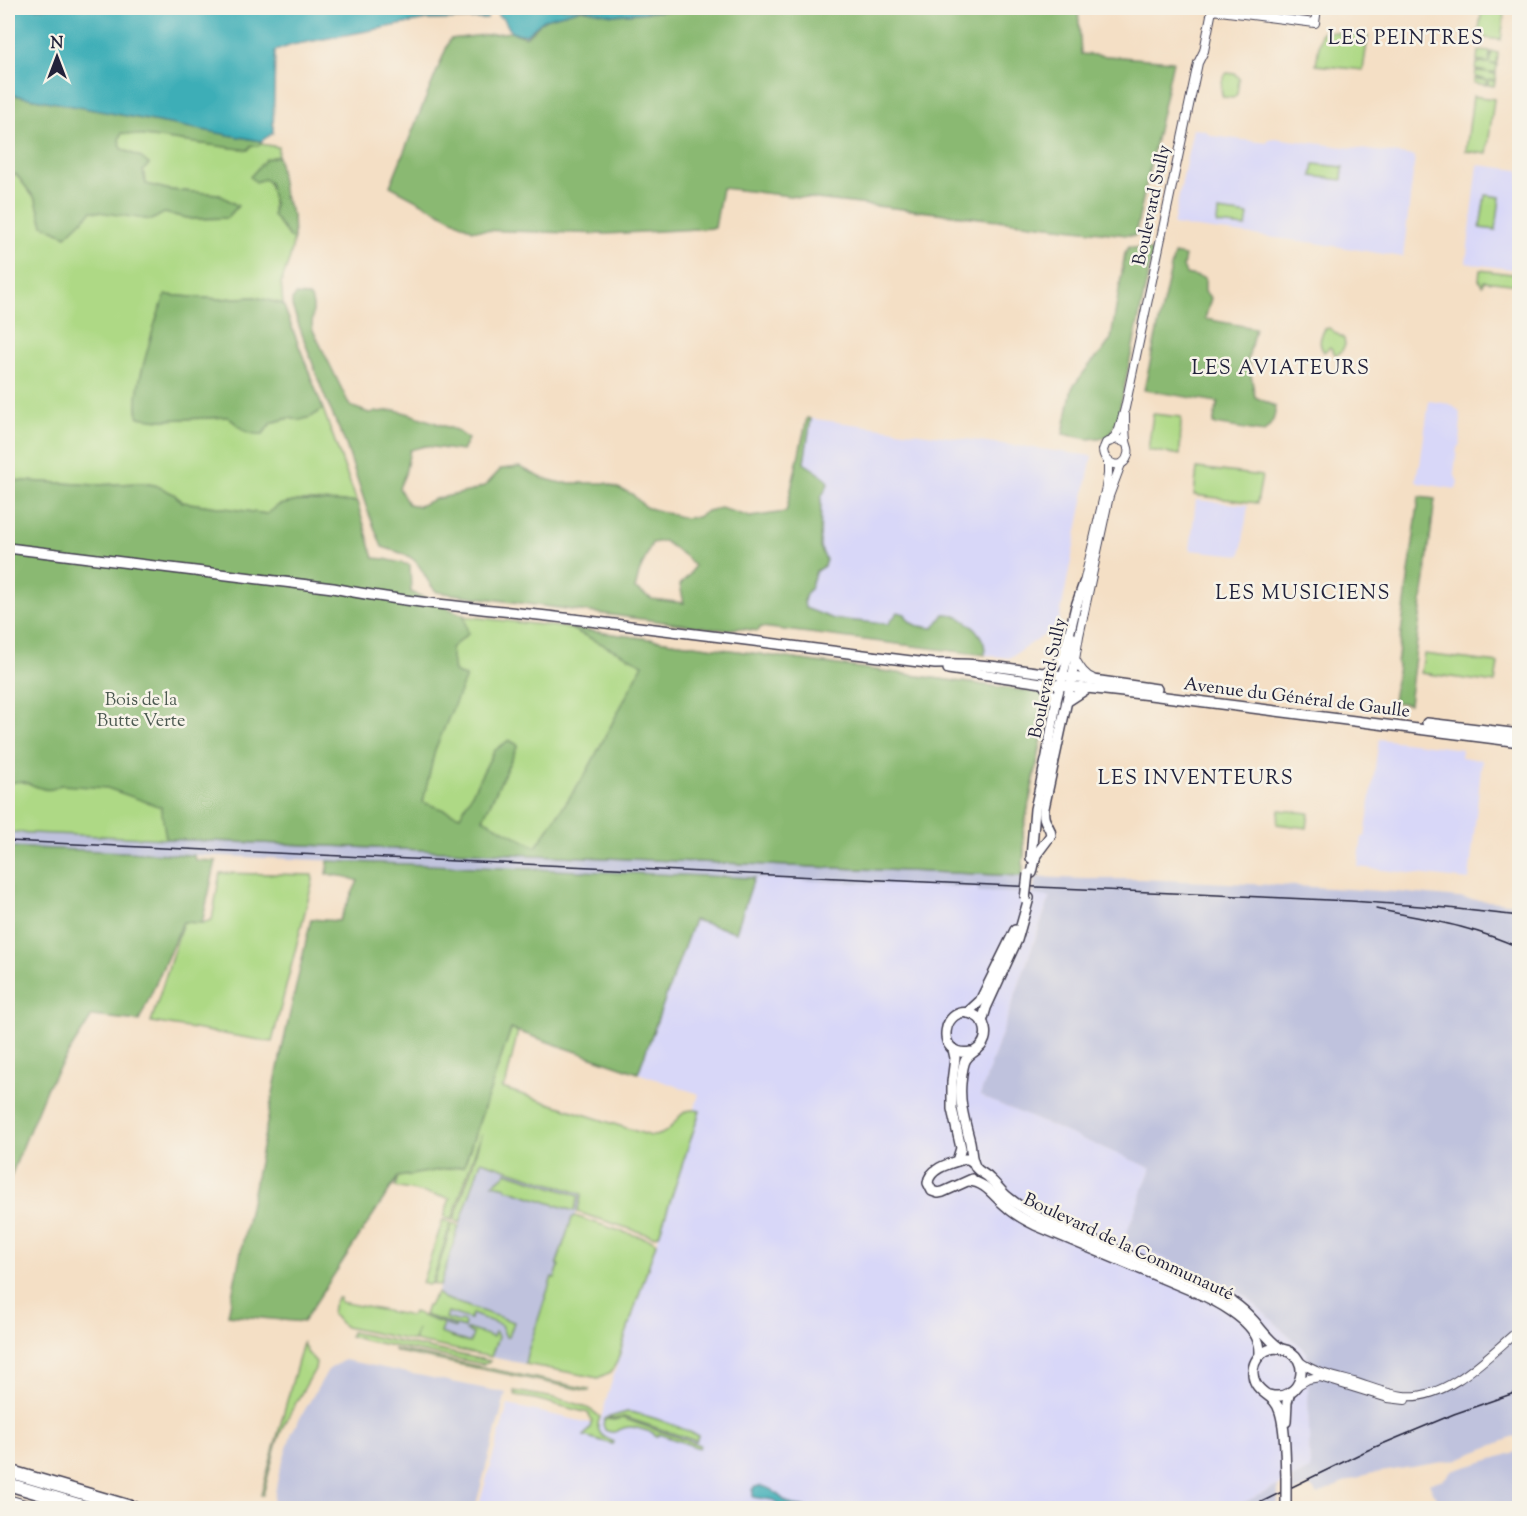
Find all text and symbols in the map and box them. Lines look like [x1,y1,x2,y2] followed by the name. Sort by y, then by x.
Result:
[1328,25,1484,54] district label: LES PEINTRES
[27,27,87,87] north arrow
[51,33,64,56] text: N
[1127,143,1178,268] street label: Boulevard Sully
[1192,355,1370,384] district label: LES AVIATEURS
[1215,580,1391,609] district label: LES MUSICIENS
[1023,616,1074,741] street label: Boulevard Sully
[1182,672,1411,726] street label: Avenue du Général de Gaulle
[97,688,185,735] park label: Bois de la Butte Verte
[1098,765,1294,794] district label: LES INVENTEURS
[1019,1188,1238,1308] street label: Boulevard de la Communauté

